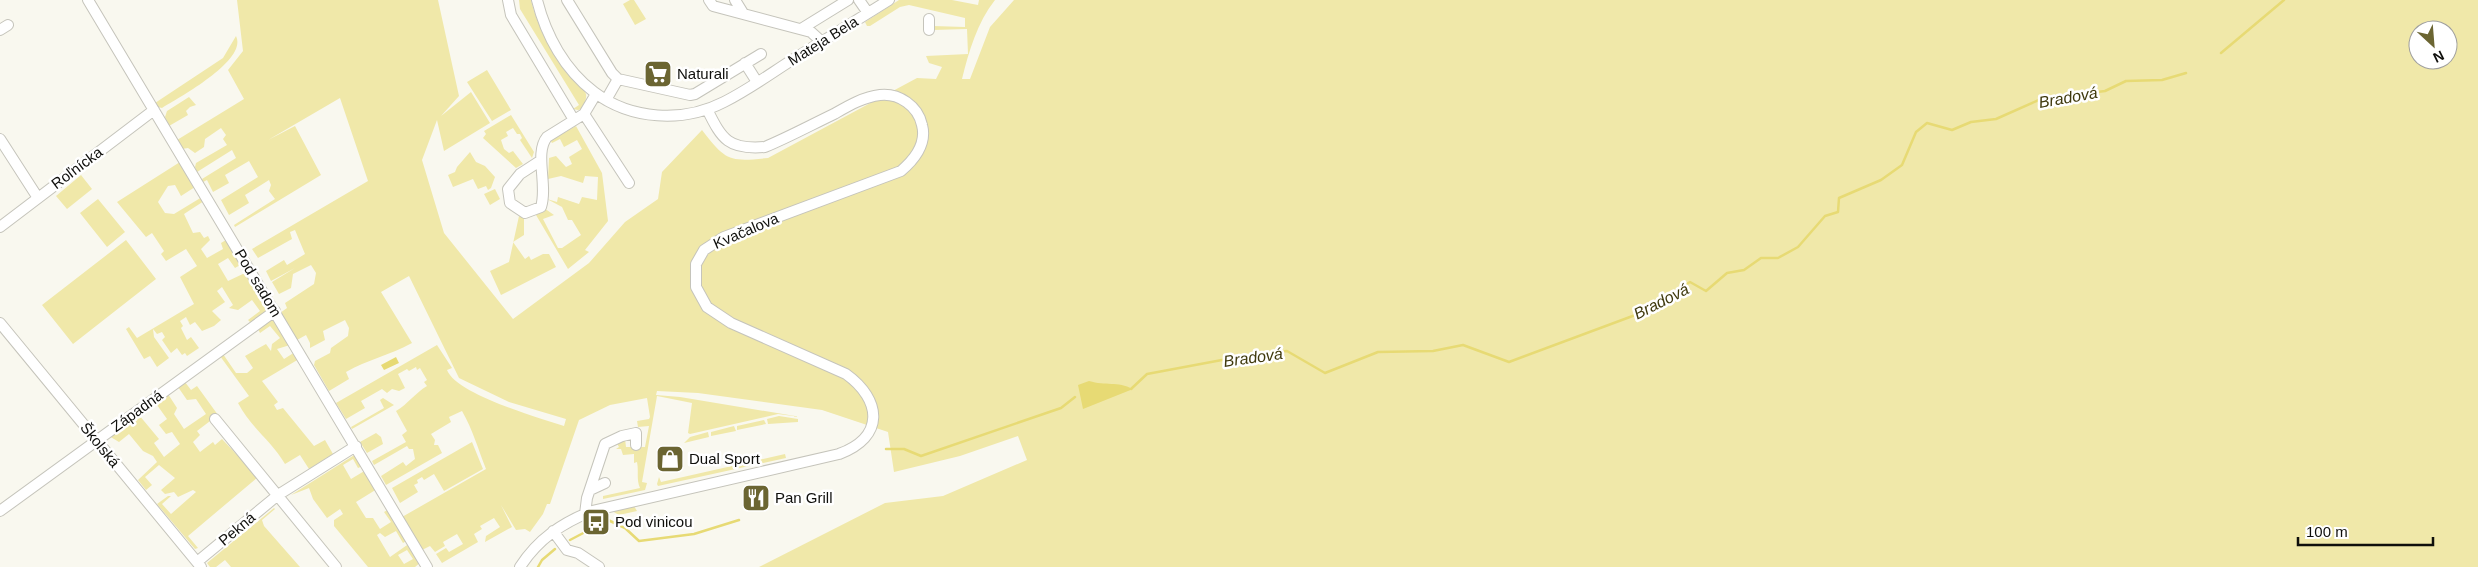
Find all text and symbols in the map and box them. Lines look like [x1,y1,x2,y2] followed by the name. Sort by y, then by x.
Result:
[785,12,861,69] street label: Mateja Bela
[2408,20,2458,70] north arrow
[2431,47,2447,66] text: N
[643,59,673,89] supermarket icon: Naturali
[677,65,729,82] place label: Naturali
[2037,84,2099,111] water label: Bradová
[48,143,106,192] street label: Roľnícka
[711,209,782,252] street label: Kvačalova
[232,246,285,320] street label: Pod sadom
[1631,280,1692,323] water label: Bradová
[1222,345,1284,370] water label: Bradová
[108,386,166,435] street label: Západná
[77,419,124,471] street label: Školská
[655,444,685,474] shop icon: Dual Sport
[689,450,761,467] place label: Dual Sport
[741,483,771,513] restaurant icon: Pan Grill
[775,489,833,506] place label: Pan Grill
[581,507,611,537] bus stop icon: Pod vinicou
[215,508,259,549] street label: Pekná
[615,513,693,530] place label: Pod vinicou
[2298,514,2433,546] scale bar
[2306,523,2348,540] text: 100 m

